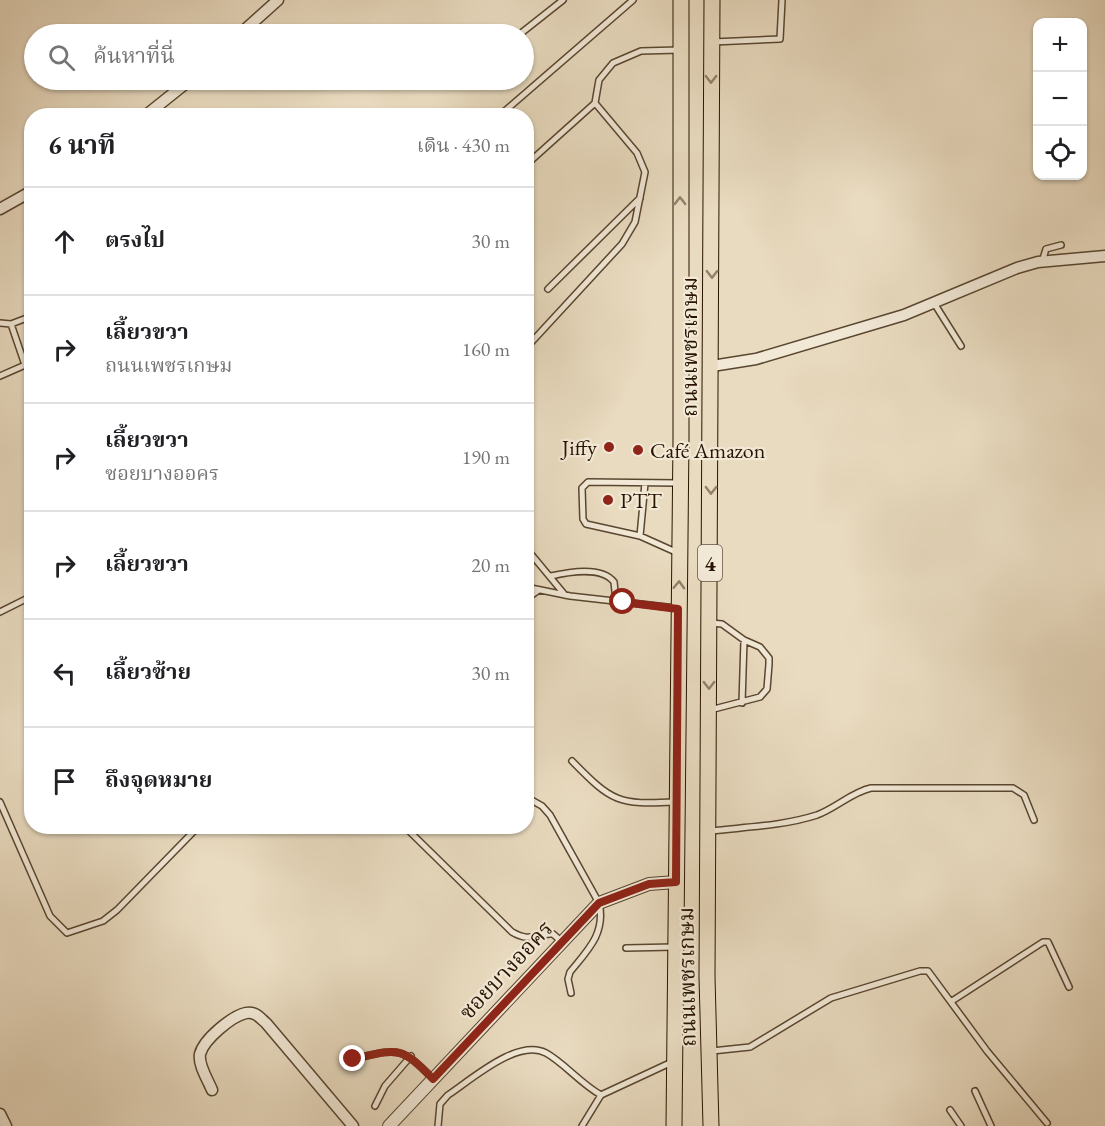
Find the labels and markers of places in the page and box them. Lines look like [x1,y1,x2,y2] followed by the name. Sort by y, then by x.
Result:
[560,433,597,462] place label: Jiffy
[650,436,766,465] place label: Café Amazon
[602,440,616,454] marker: Jiffy
[631,443,645,457] marker: Café Amazon
[620,486,662,515] place label: PTT
[601,493,615,507] marker: PTT

